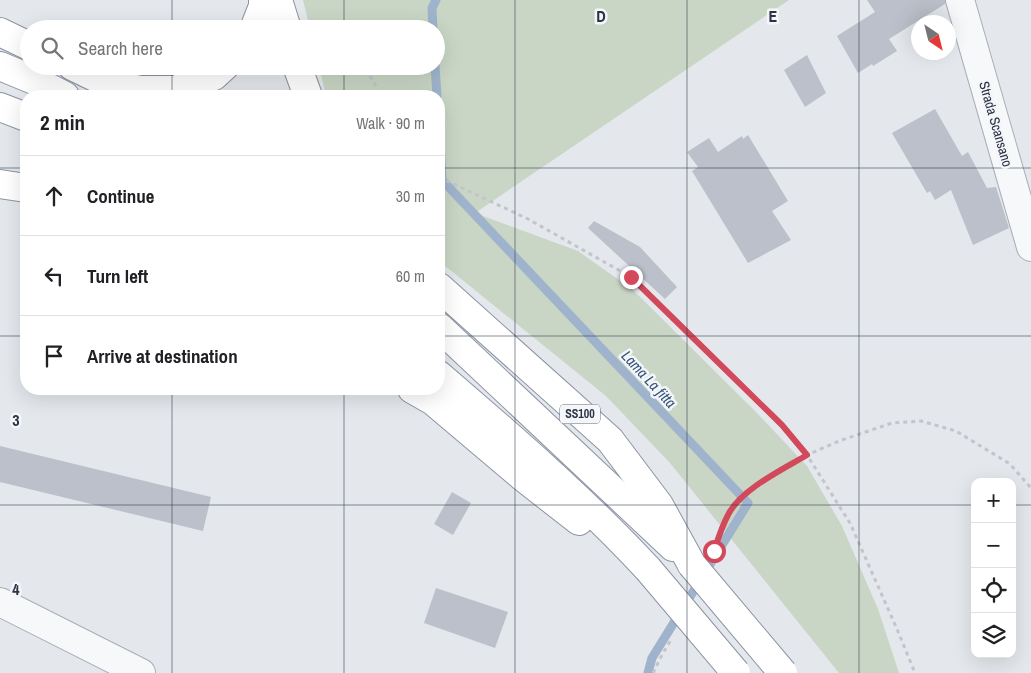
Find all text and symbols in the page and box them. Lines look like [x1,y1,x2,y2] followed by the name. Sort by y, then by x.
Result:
[596,5,606,27] text: D
[769,5,778,27] text: E
[911,15,956,60] north arrow
[20,20,445,75] search box
[38,34,66,62] icon: search
[78,35,163,61] text: Search here
[975,79,1017,169] street label: Strada Scansano
[40,108,85,137] text: 2 min
[356,112,425,134] text: Walk · 90 m
[40,182,68,210] icon: ahead
[87,183,155,209] text: Continue
[396,185,425,207] text: 30 m
[40,262,68,290] icon: left
[87,263,148,289] text: Turn left
[396,265,425,287] text: 60 m
[620,266,643,289] route end
[40,342,68,370] icon: arrive
[87,343,238,369] text: Arrive at destination
[617,346,681,413] water label: Lama La fitta
[560,404,600,424] road number: SS100
[12,409,20,431] text: 3
[971,478,1016,658] map controls
[971,478,1016,523] button: +
[971,523,1016,568] button: −
[703,540,726,563] route start
[971,568,1016,613] button: locate
[12,578,20,600] text: 4
[971,613,1016,658] button: layers

